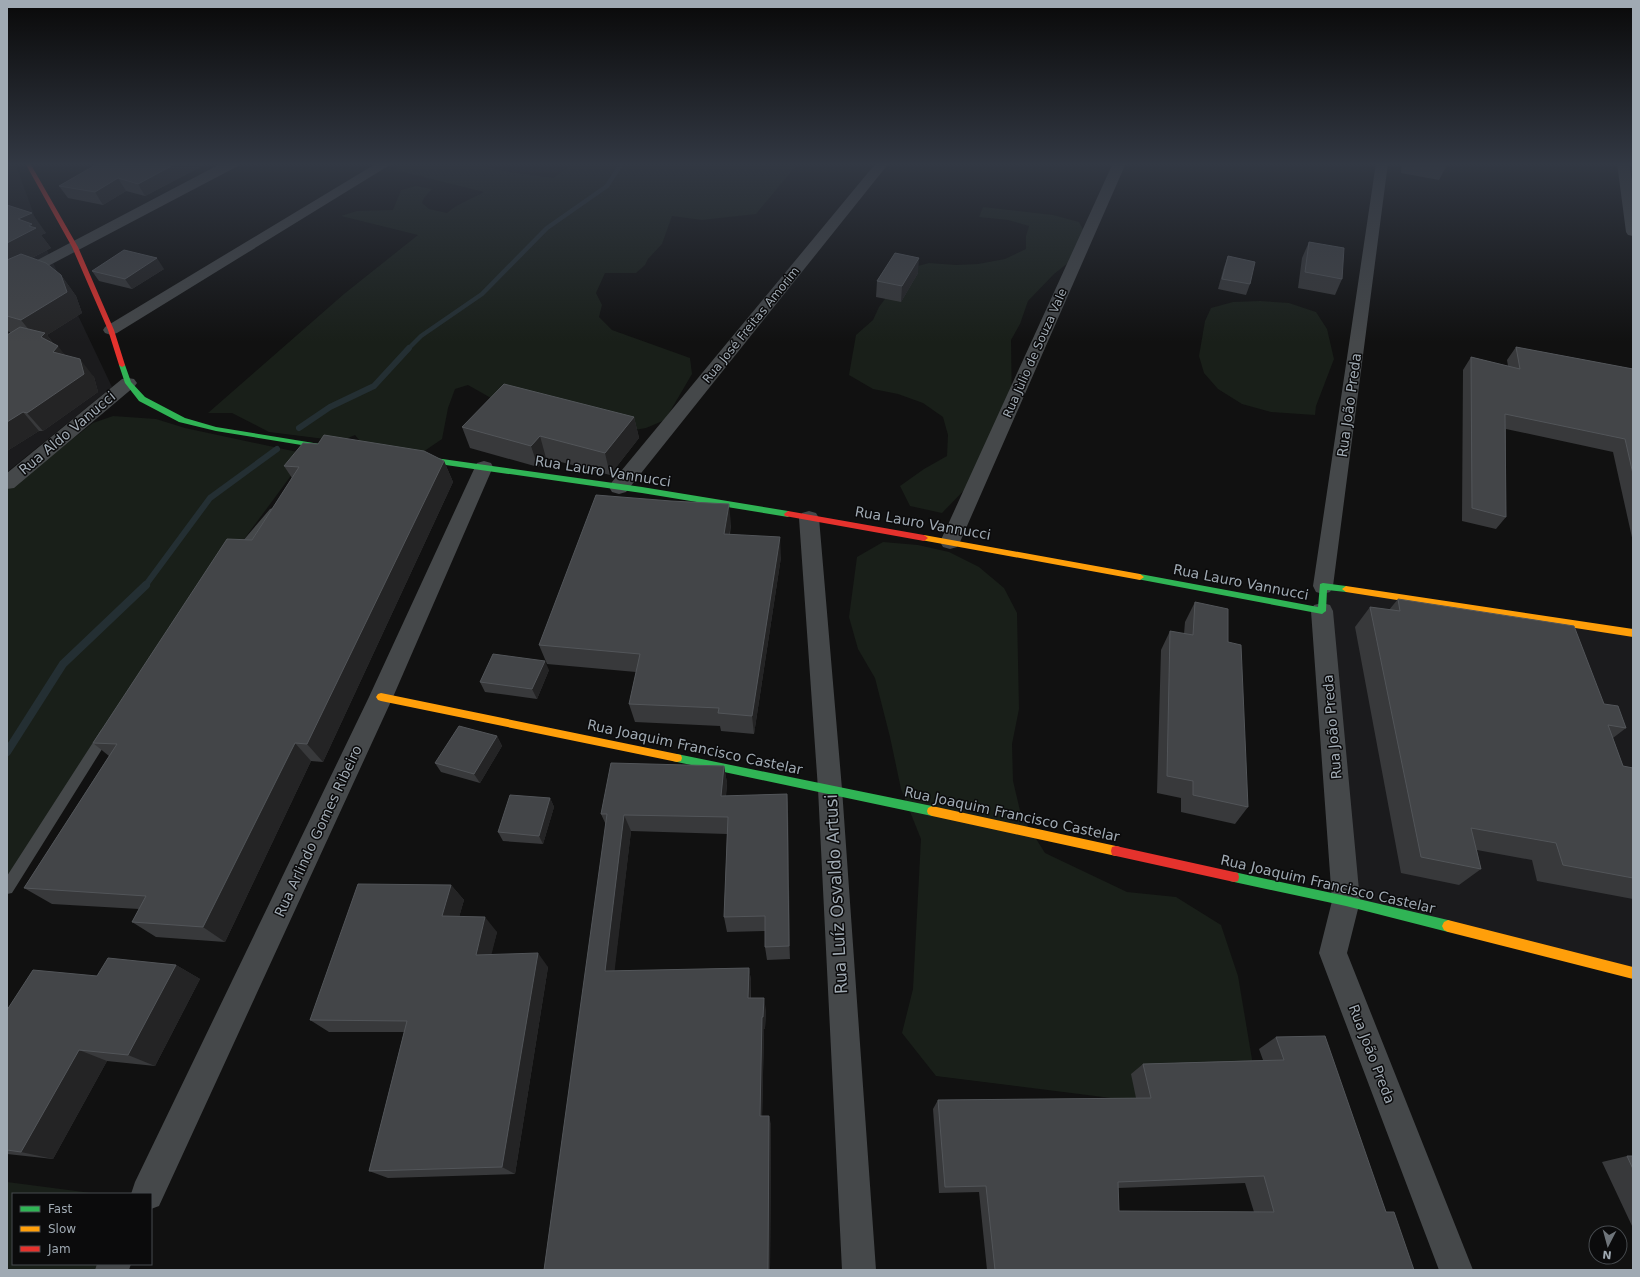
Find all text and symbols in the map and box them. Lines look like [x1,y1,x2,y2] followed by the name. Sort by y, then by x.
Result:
[700,264,802,386] street label: Rua José Freitas Amorim
[1000,286,1070,420] street label: Rua Jùlio de Souza Vale
[1334,352,1364,458] street label: Rua João Preda
[16,388,118,478] street label: Rua Aldo Vanucci
[534,452,672,490] street label: Rua Lauro Vannucci
[854,503,992,543] street label: Rua Lauro Vannucci
[1172,561,1310,603] street label: Rua Lauro Vannucci
[1319,674,1345,780] street label: Rua João Preda
[586,716,804,778] street label: Rua Joaquim Francisco Castelar
[271,743,365,919] street label: Rua Arlindo Gomes Ribeiro
[903,783,1121,845] street label: Rua Joaquim Francisco Castelar
[821,793,851,995] street label: Rua Luíz Osvaldo Artusi
[1219,851,1437,917] street label: Rua Joaquim Francisco Castelar
[1346,1002,1398,1106] street label: Rua João Preda
[12,1193,152,1265] legend
[48,1202,72,1216] text: Fast
[48,1222,76,1236] text: Slow
[1588,1225,1628,1265] north arrow
[47,1242,71,1256] text: Jam
[1602,1248,1612,1261] text: N

